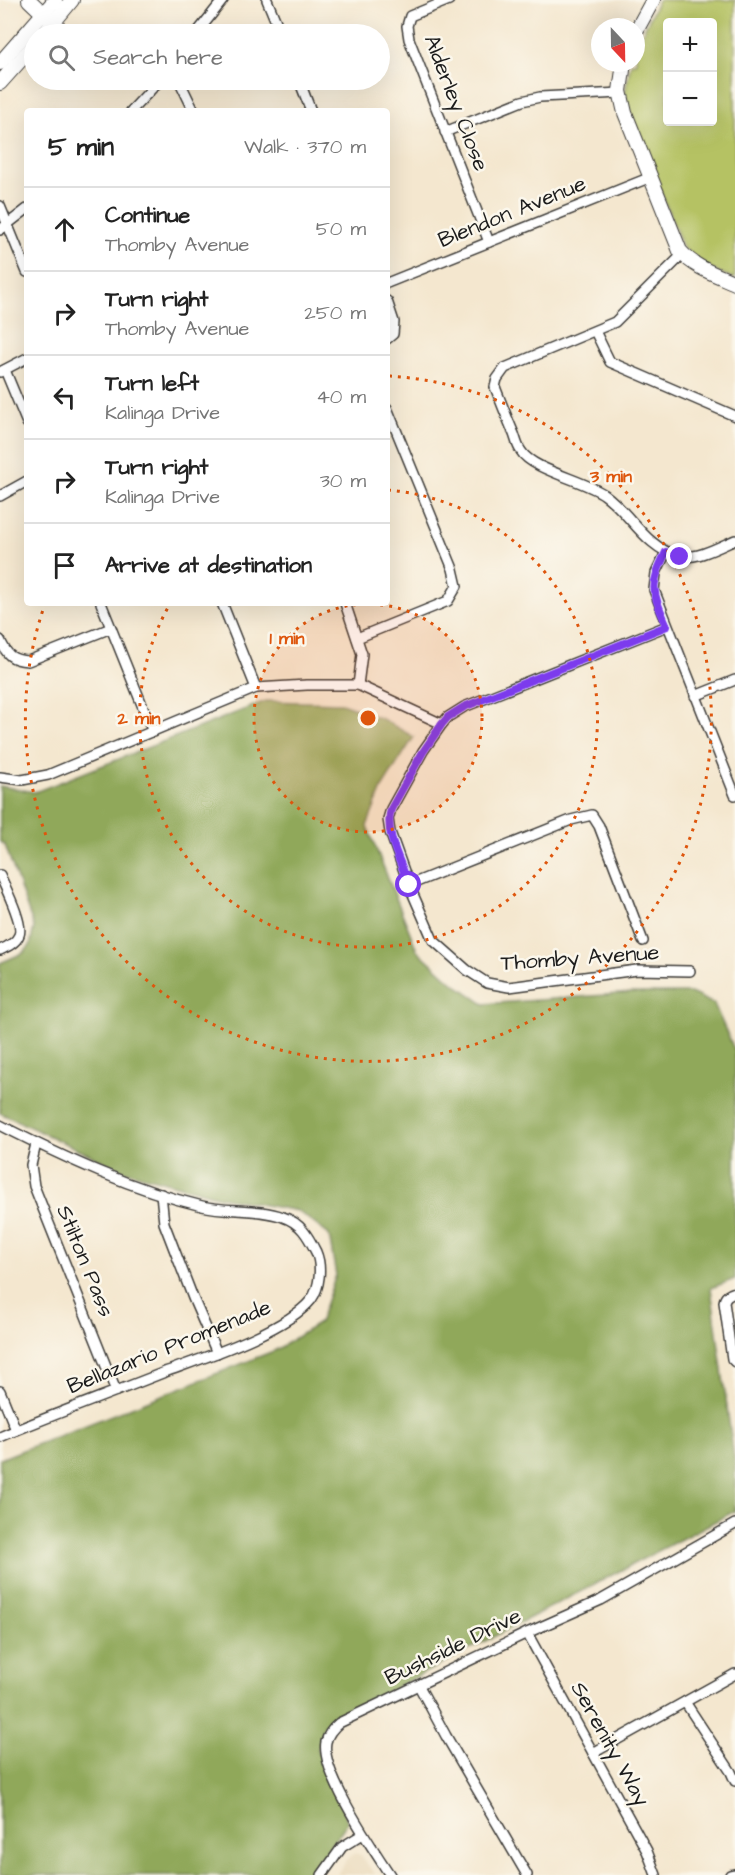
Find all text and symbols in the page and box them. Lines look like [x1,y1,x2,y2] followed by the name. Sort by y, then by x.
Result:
[591,18,645,72] north arrow
[663,18,717,126] map controls
[663,18,717,72] button: +
[24,24,390,90] search box
[415,30,496,176] street label: Alderley Close
[45,41,78,74] icon: search
[93,42,223,73] text: Search here
[663,72,717,126] button: −
[48,129,114,165] text: 5 min
[244,133,366,161] text: Walk · 370 m
[433,168,591,256] street label: Blendon Avenue
[105,200,190,231] text: Continue
[48,213,81,246] icon: ahead
[316,215,366,243] text: 50 m
[105,231,249,259] text: Thomby Avenue
[105,284,208,315] text: Turn right
[48,297,81,330] icon: right
[304,299,366,327] text: 250 m
[105,315,249,343] text: Thomby Avenue
[105,368,199,399] text: Turn left
[48,381,81,414] icon: left
[316,383,366,411] text: 40 m
[105,399,220,427] text: Kalinga Drive
[105,452,208,483] text: Turn right
[589,464,632,489] text: 3 min
[48,465,81,498] icon: right
[320,467,366,495] text: 30 m
[105,483,220,511] text: Kalinga Drive
[666,543,692,569] route end
[48,549,81,582] icon: arrive
[105,550,312,581] text: Arrive at destination
[269,626,305,651] text: 1 min
[116,706,161,731] text: 2 min
[358,708,378,728] centre of rings
[395,871,421,897] route start
[500,937,660,980] street label: Thomby Avenue
[48,1200,122,1322] street label: Stilton Pass
[62,1292,276,1402] street label: Bellazario Promenade
[380,1601,526,1693] street label: Bushside Drive
[562,1676,657,1812] street label: Serenity Way

